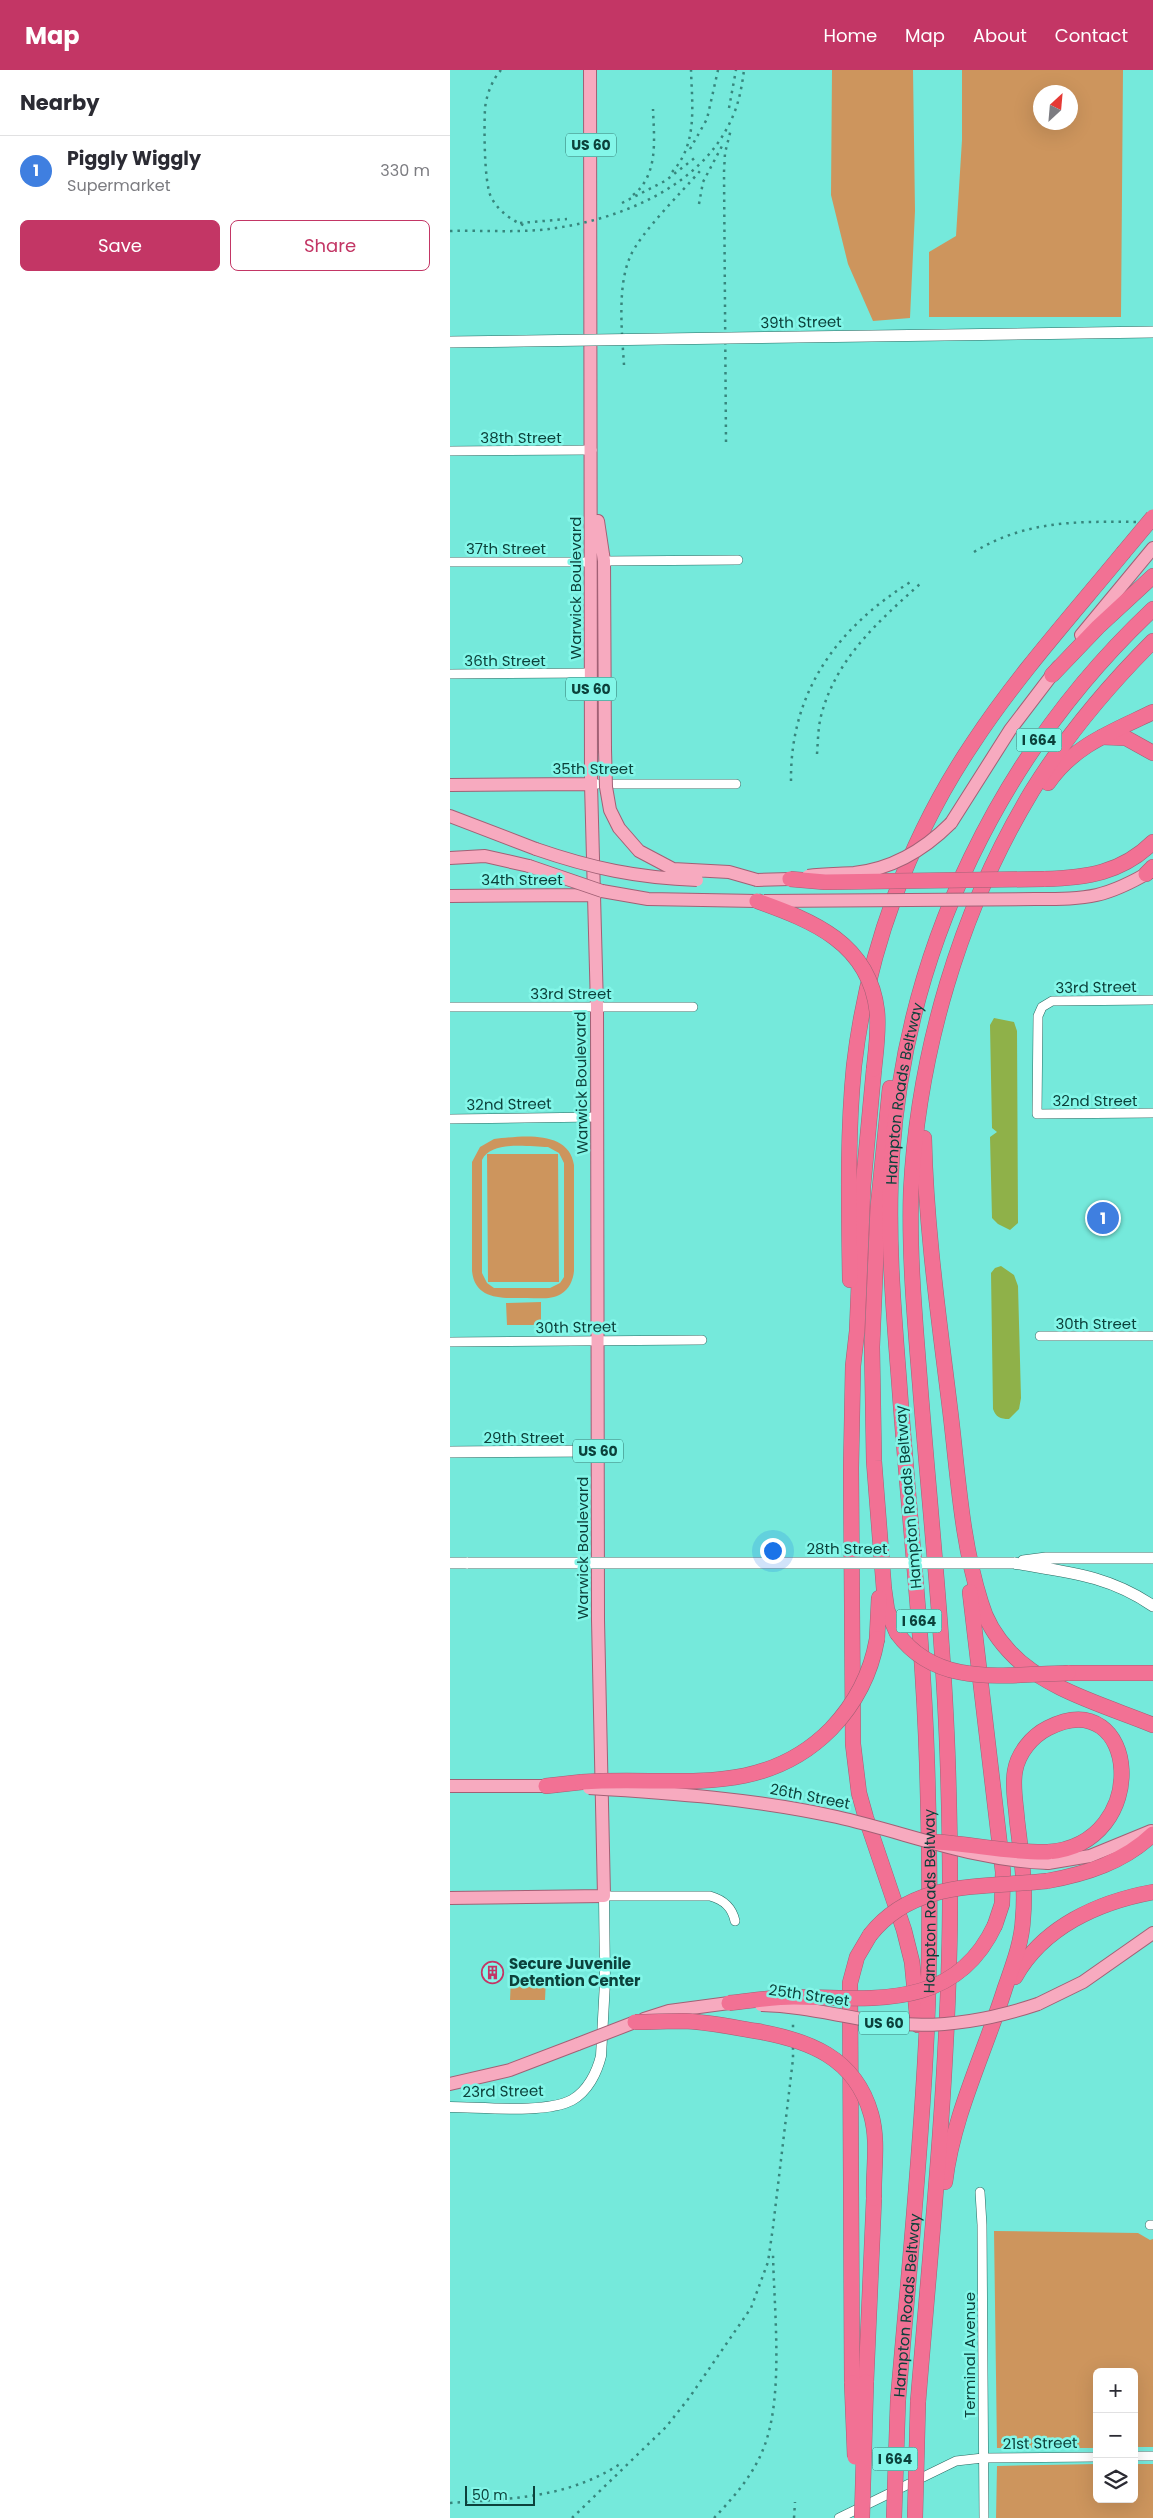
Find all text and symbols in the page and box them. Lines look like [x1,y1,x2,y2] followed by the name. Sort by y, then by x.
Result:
[25,19,80,52] text: Map
[823,23,877,48] text: Home
[905,23,945,48] text: Map
[973,23,1027,48] text: About
[1055,23,1128,48] text: Contact
[1033,85,1078,130] north arrow
[20,88,100,117] text: Nearby
[566,134,616,156] road number: US 60
[67,145,201,172] text: Piggly Wiggly
[33,159,39,182] text: 1
[380,159,430,182] text: 330 m
[67,174,171,197] text: Supermarket
[20,220,220,271] button: Save
[230,220,430,271] button: Share
[760,311,842,333] street label: 39th Street
[480,427,562,448] street label: 38th Street
[565,517,586,659] street label: Warwick Boulevard
[466,538,546,559] street label: 37th Street
[464,650,546,671] street label: 36th Street
[566,678,616,700] road number: US 60
[1016,728,1062,752] road number: I 664
[552,758,634,779] street label: 35th Street
[481,869,563,890] street label: 34th Street
[1055,976,1137,998] street label: 33rd Street
[530,983,612,1004] street label: 33rd Street
[880,1000,928,1185] street label: Hampton Roads Beltway
[569,1011,593,1155] street label: Warwick Boulevard
[1052,1090,1138,1111] street label: 32nd Street
[466,1093,552,1115] street label: 32nd Street
[1087,1199,1119,1237] pin: 1
[1055,1313,1137,1334] street label: 30th Street
[535,1316,617,1338] street label: 30th Street
[889,1404,926,1590] street label: Hampton Roads Beltway
[483,1427,565,1448] street label: 29th Street
[573,1440,623,1462] road number: US 60
[572,1477,593,1619] street label: Warwick Boulevard
[760,1538,786,1564] your location
[806,1538,888,1559] street label: 28th Street
[896,1610,942,1632] road number: I 664
[768,1778,852,1814] street label: 26th Street
[918,1808,940,1994] street label: Hampton Roads Beltway
[509,1953,641,1991] place label: Secure Juvenile Detention Center
[481,1960,505,1984] building icon: Secure Juvenile Detention Center
[767,1979,851,2011] street label: 25th Street
[859,2012,909,2035] road number: US 60
[462,2080,544,2102] street label: 23rd Street
[888,2212,925,2398] street label: Hampton Roads Beltway
[959,2292,980,2418] street label: Terminal Avenue
[1093,2368,1138,2503] map controls
[1093,2368,1138,2413] button: +
[1093,2413,1138,2458] button: −
[1003,2432,1077,2454] street label: 21st Street
[872,2448,918,2470] road number: I 664
[1093,2458,1138,2503] button: layers
[465,2483,535,2506] scale bar
[472,2485,508,2505] text: 50 m

